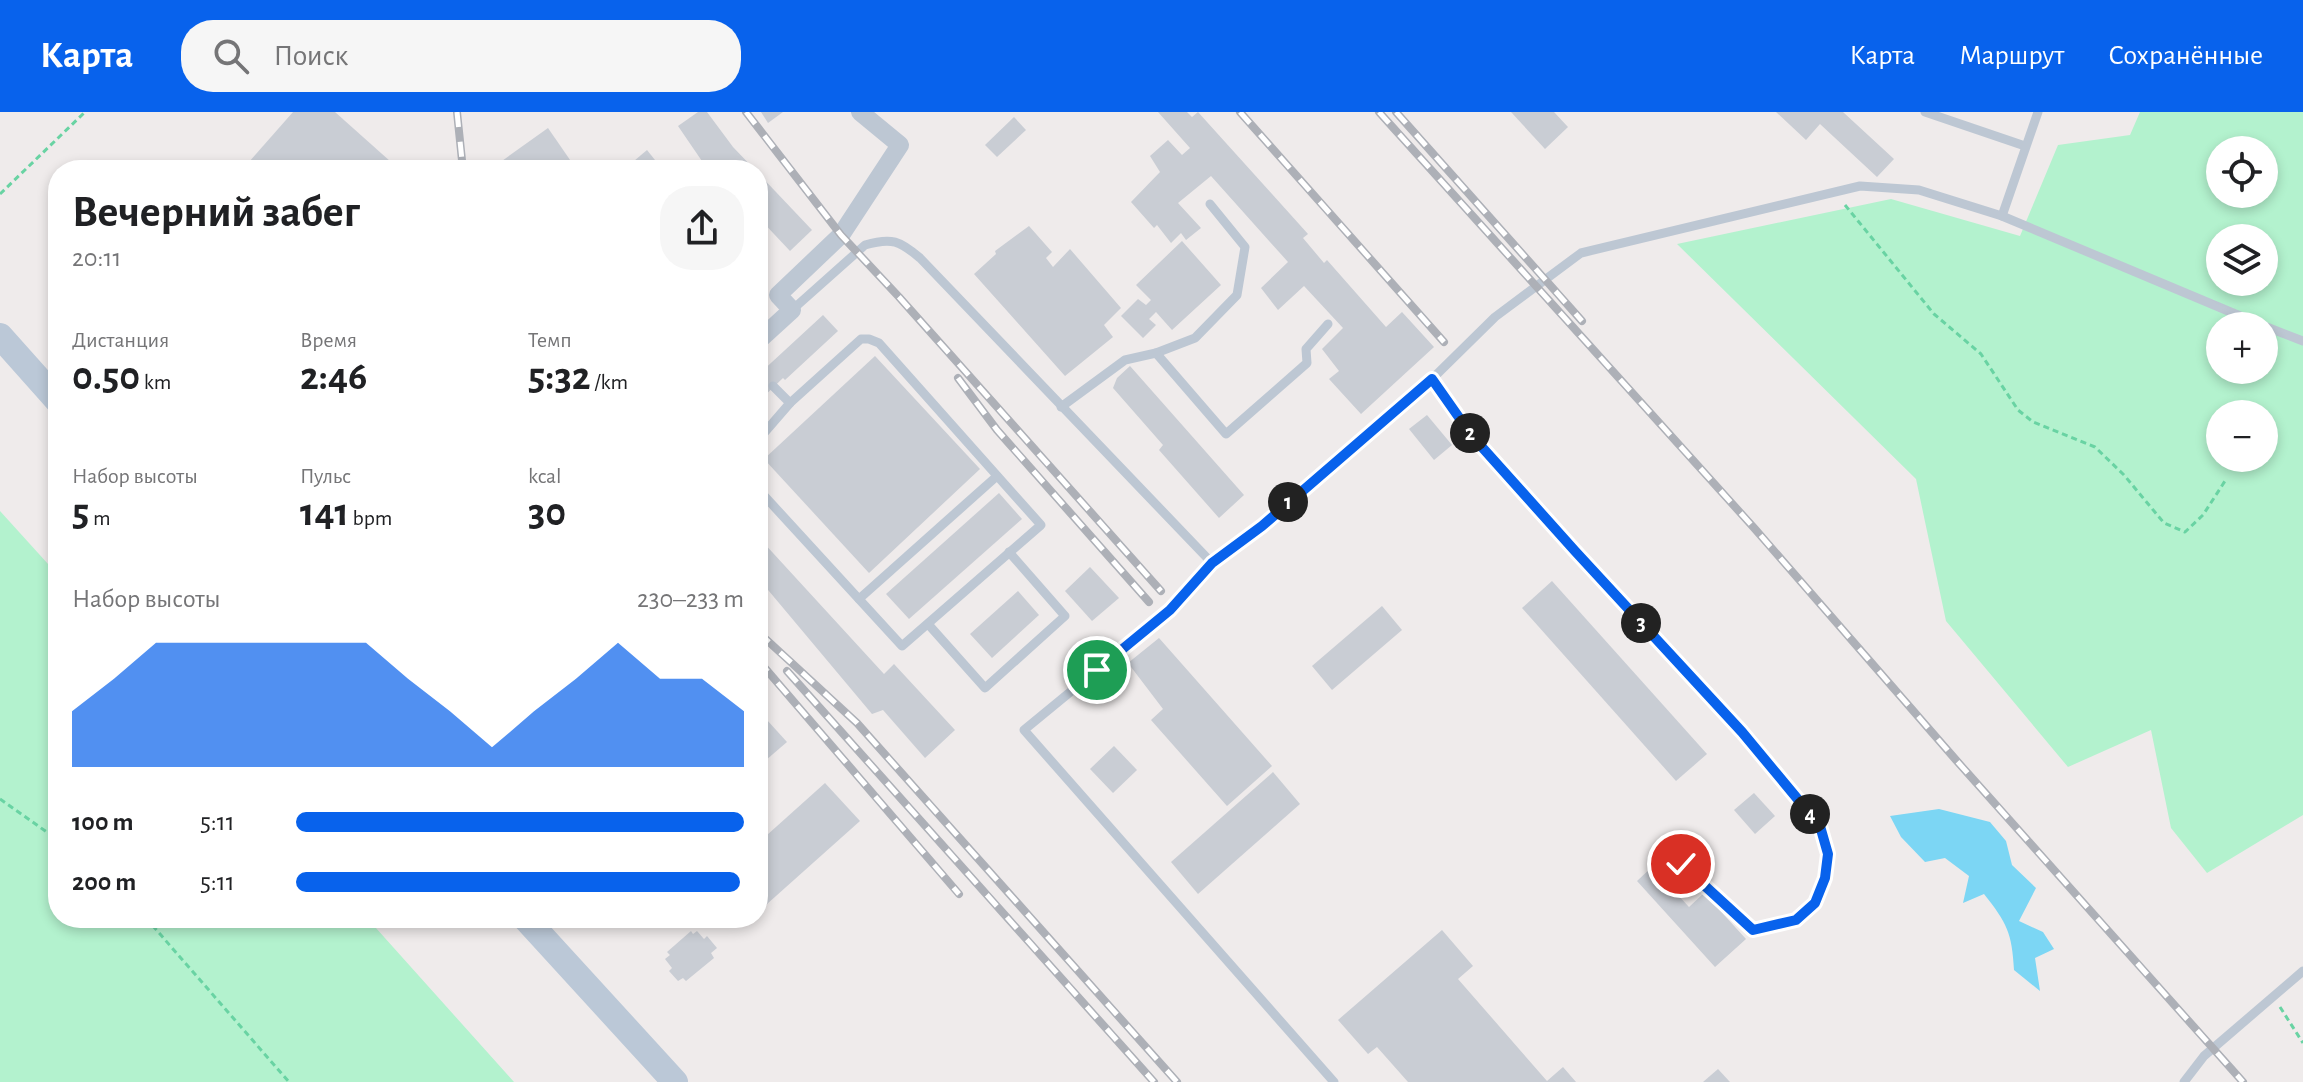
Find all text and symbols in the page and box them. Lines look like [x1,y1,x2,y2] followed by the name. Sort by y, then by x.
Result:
[181,20,741,92] search box
[209,34,253,78] icon: search
[40,37,133,75] text: Карта
[273,41,348,71] text: Поиск
[1849,42,1915,70] text: Карта
[1959,42,2064,70] text: Маршрут
[2108,42,2263,70] text: Сохранённые
[2206,136,2278,472] map controls
[2206,136,2278,208] button: locate
[660,186,744,270] button: share
[72,191,360,235] text: Вечерний забег
[2206,224,2278,296] button: layers
[72,245,121,271] text: 20:11
[2206,312,2278,384] button: +
[72,329,169,351] text: Дистанция
[300,329,357,351] text: Время
[528,329,572,351] text: Темп
[72,357,140,397] text: 0.50
[300,357,367,397] text: 2:46
[528,357,591,397] text: 5:32
[140,371,171,393] text: km
[591,371,628,393] text: /km
[2206,400,2278,472] button: −
[1450,413,1490,453] pin: 2
[1465,422,1475,444] text: 2
[72,465,198,487] text: Набор высоты
[300,465,351,487] text: Пульс
[528,465,562,487] text: kcal
[1268,482,1308,522] pin: 1
[1284,491,1292,513] text: 1
[72,493,89,533] text: 5
[300,493,349,533] text: 141
[528,493,566,533] text: 30
[89,507,111,529] text: m
[349,507,392,529] text: bpm
[72,586,221,612] text: Набор высоты
[637,586,744,612] text: 230–233 m
[1621,603,1661,643] pin: 3
[1636,612,1646,634] text: 3
[1063,636,1131,704] pin
[1075,648,1119,692] icon: arrive
[1790,794,1830,834] pin: 4
[1804,803,1816,825] text: 4
[72,809,133,835] text: 100 m
[200,809,235,835] text: 5:11
[1647,830,1715,898] pin
[1659,842,1703,886] icon: check
[72,869,136,895] text: 200 m
[200,869,235,895] text: 5:11

